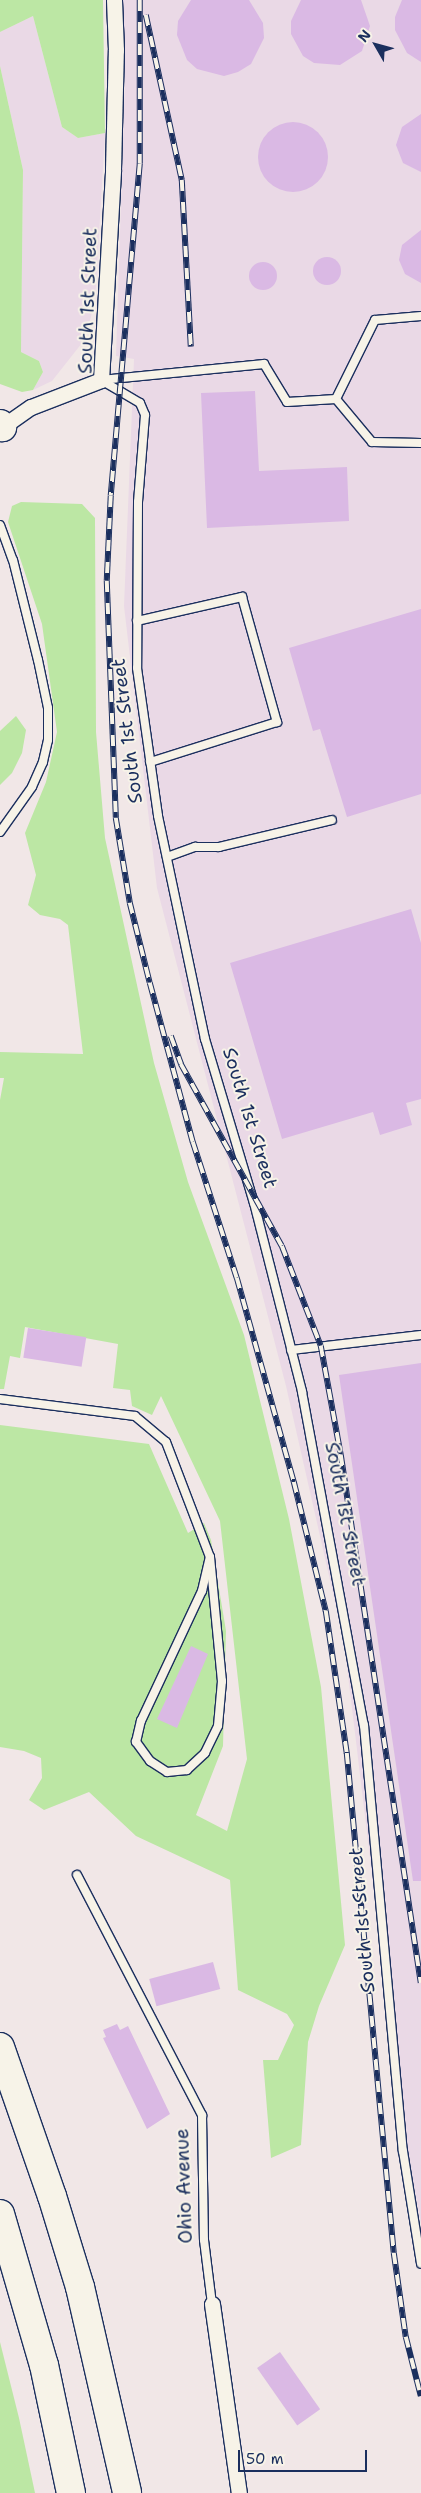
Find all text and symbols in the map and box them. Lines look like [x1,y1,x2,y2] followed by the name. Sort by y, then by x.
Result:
[351,20,401,70] north arrow
[354,26,375,46] text: N
[74,228,102,374] street label: South 1st Street
[107,657,147,805] street label: South 1st Street
[218,1045,282,1191] street label: South 1st Street
[320,1440,370,1588] street label: South 1st Street
[344,1846,380,1994] street label: South 1st Street
[171,2128,197,2244] street label: Ohio Avenue
[241,2440,370,2472] scale bar
[246,2449,284,2469] text: 50 m

